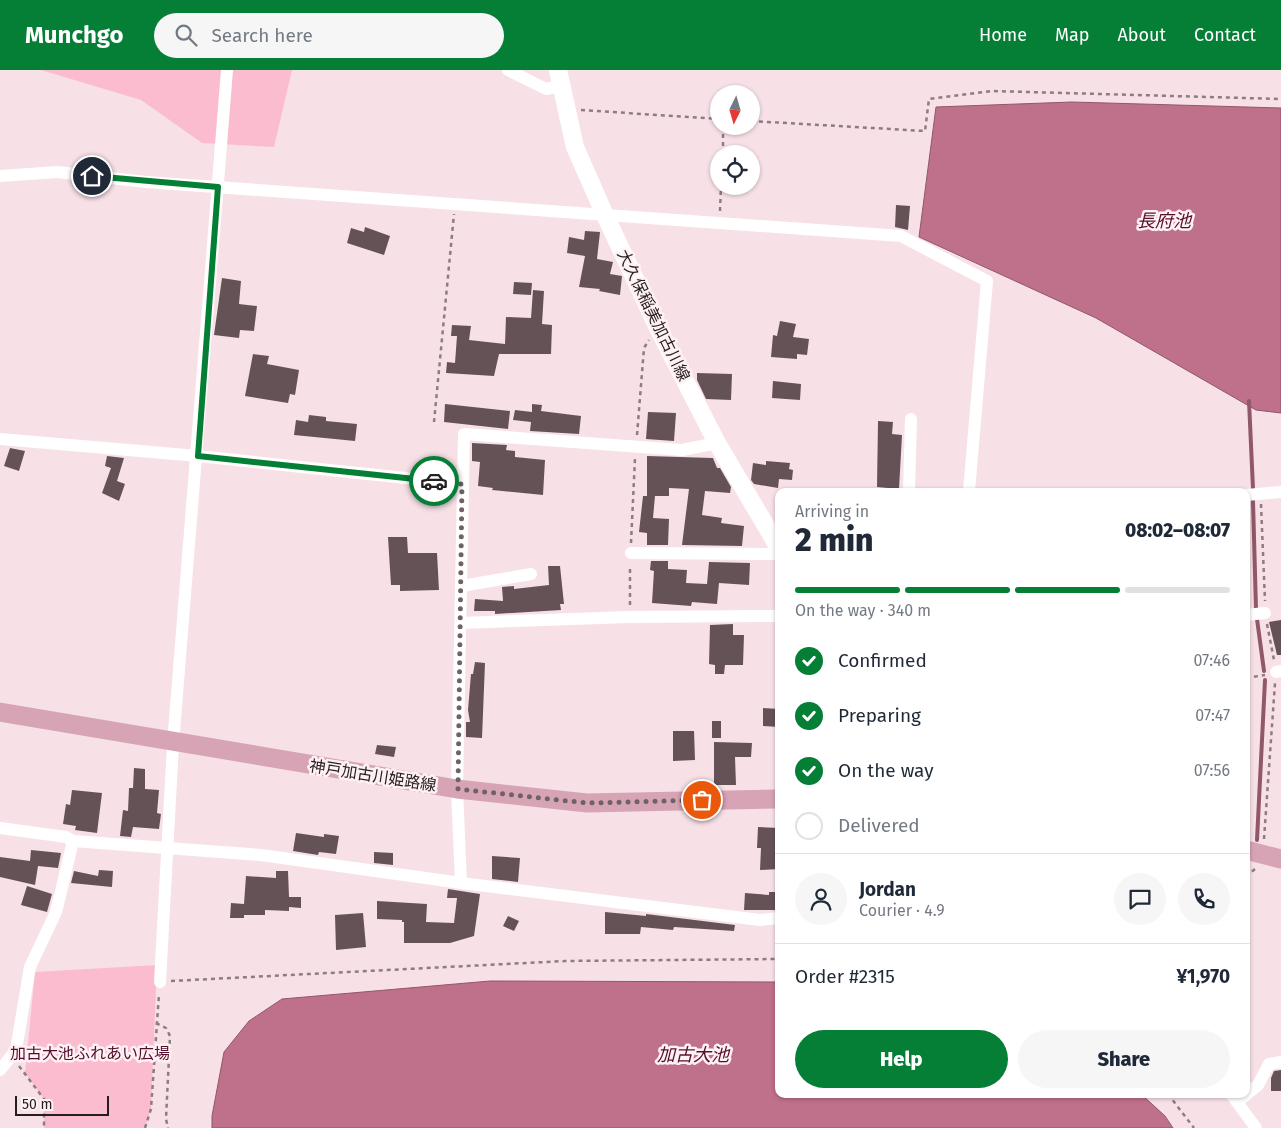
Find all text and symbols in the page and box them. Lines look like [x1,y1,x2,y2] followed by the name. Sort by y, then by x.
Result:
[154,13,504,58] search box
[25,21,124,49] text: Munchgo
[172,21,200,49] icon: search
[212,24,313,47] text: Search here
[979,24,1027,46] text: Home
[1055,24,1089,46] text: Map
[1117,24,1166,46] text: About
[1194,24,1256,46] text: Contact
[710,85,760,135] north arrow
[710,85,760,195] map controls
[710,145,760,195] button: locate
[71,155,113,197] pin
[78,162,106,190] icon: home
[1137,210,1193,232] water label: 長府池
[613,246,694,384] street label: 大久保稲美加古川線
[409,456,459,506] courier
[420,467,448,495] icon: car
[795,502,869,521] text: Arriving in
[1125,519,1230,542] text: 08:02–08:07
[795,521,873,559] text: 2 min
[795,601,931,620] text: On the way · 340 m
[795,647,823,675] icon: check
[838,649,927,672] text: Confirmed
[1193,651,1230,670] text: 07:46
[795,702,823,730] icon: check
[838,704,921,727] text: Preparing
[1195,706,1230,725] text: 07:47
[308,756,438,795] street label: 神戸加古川姫路線
[795,757,823,785] icon: check
[838,759,934,782] text: On the way
[1194,761,1230,780] text: 07:56
[681,779,723,821] pin
[688,786,716,814] icon: bag
[838,814,920,837] text: Delivered
[795,873,847,925] button: person
[1114,873,1166,925] button: chat
[1178,873,1230,925] button: phone
[859,878,916,901] text: Jordan
[859,901,945,920] text: Courier · 4.9
[795,965,895,988] text: Order #2315
[1177,965,1230,988] text: ¥1,970
[795,1030,1008,1088] button: Help
[1018,1030,1230,1088] button: Share
[10,1044,170,1063] park label: 加古大池ふれあい広場
[657,1044,731,1066] water label: 加古大池
[15,1093,109,1116] scale bar
[22,1096,53,1113] text: 50 m

